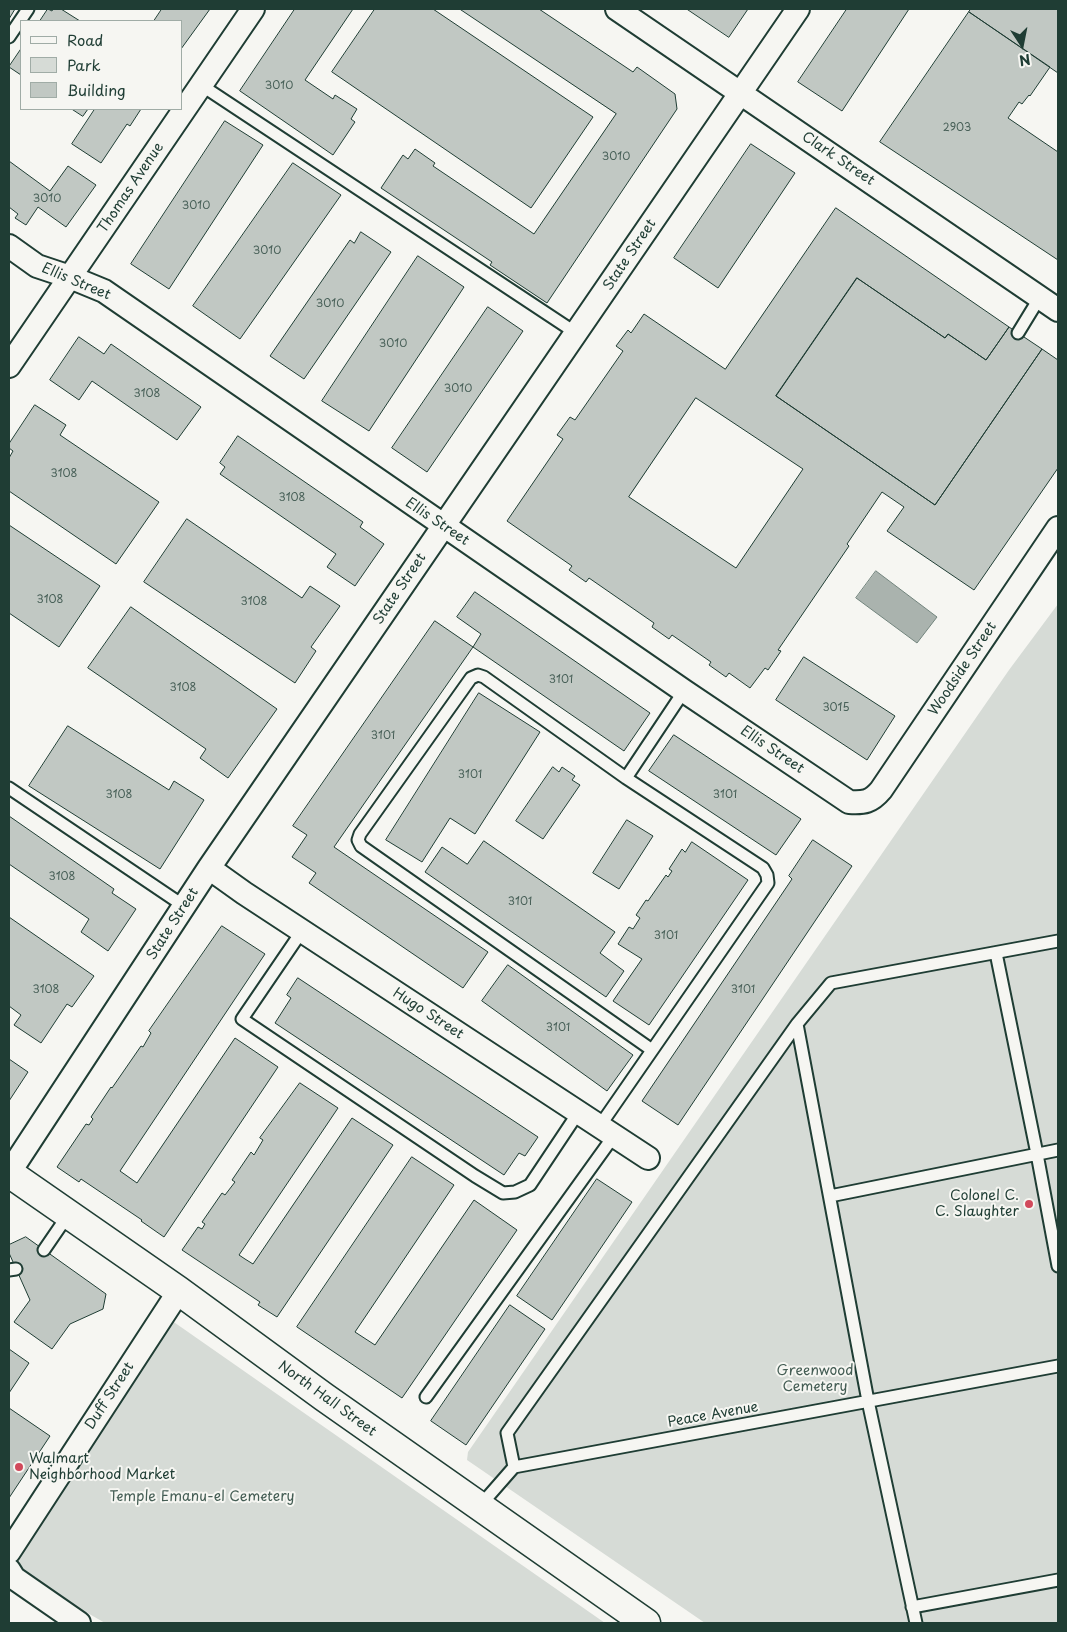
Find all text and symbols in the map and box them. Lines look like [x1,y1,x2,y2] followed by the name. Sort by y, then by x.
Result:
[20,20,182,110] legend
[997,20,1047,70] north arrow
[67,28,103,51] text: Road
[1018,49,1032,72] text: N
[67,53,101,76] text: Park
[67,78,126,101] text: Building
[265,79,293,93] house number: 3010
[943,121,971,135] house number: 2903
[798,129,878,189] street label: Clark Street
[95,140,167,236] street label: Thomas Avenue
[602,150,630,164] house number: 3010
[33,192,61,206] house number: 3010
[182,199,210,213] house number: 3010
[600,216,660,294] street label: State Street
[253,244,281,258] house number: 3010
[39,260,113,304] street label: Ellis Street
[316,297,344,311] house number: 3010
[379,337,407,351] house number: 3010
[444,382,472,396] house number: 3010
[134,387,160,401] house number: 3108
[51,467,77,481] house number: 3108
[279,491,305,505] house number: 3108
[402,495,472,549] street label: Ellis Street
[370,550,430,628] street label: State Street
[37,593,63,607] house number: 3108
[241,595,267,609] house number: 3108
[925,619,1001,719] street label: Woodside Street
[549,673,573,687] house number: 3101
[170,681,196,695] house number: 3108
[822,701,850,715] house number: 3015
[737,723,807,777] street label: Ellis Street
[371,729,395,743] house number: 3101
[458,768,482,782] house number: 3101
[106,788,132,802] house number: 3108
[713,788,737,802] house number: 3101
[49,870,75,884] house number: 3108
[143,885,203,963] street label: State Street
[508,895,532,909] house number: 3101
[654,929,678,943] house number: 3101
[33,983,59,997] house number: 3108
[731,983,755,997] house number: 3101
[389,985,467,1043] street label: Hugo Street
[546,1021,570,1035] house number: 3101
[935,1188,1019,1220] place label: Colonel C. C. Slaughter
[1023,1198,1035,1210] marker: Colonel C. C. Slaughter
[275,1358,379,1440] street label: North Hall Street
[82,1359,138,1433] street label: Duff Street
[776,1363,854,1395] park label: Greenwood Cemetery
[666,1399,760,1431] street label: Peace Avenue
[29,1451,175,1484] place label: Walmart Neighborhood Market
[13,1461,25,1473] marker: Walmart Neighborhood Market
[109,1489,295,1505] park label: Temple Emanu-el Cemetery

